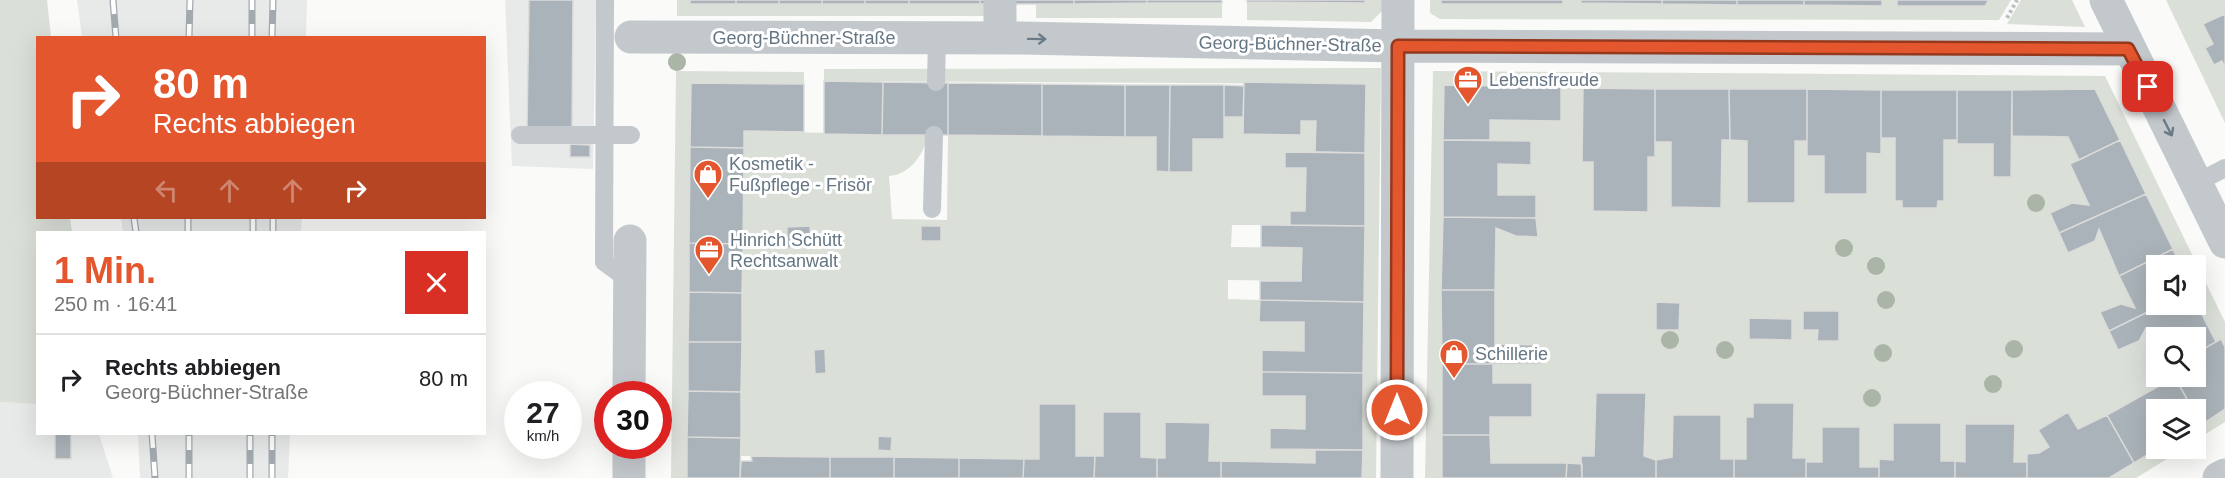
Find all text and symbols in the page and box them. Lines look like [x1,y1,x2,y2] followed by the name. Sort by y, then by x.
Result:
[712,28,896,48] street label: Georg-Büchner-Straße
[1198,32,1382,56] street label: Georg-Büchner-Straße
[1026,33,1046,45] one-way arrow
[54,60,132,138] icon: right
[153,60,249,107] text: 80 m
[2122,61,2173,112] pin
[1452,64,1484,106] office icon: Lebensfreude
[1489,70,1599,90] place label: Lebensfreude
[2131,70,2164,103] icon: arrive
[153,109,356,139] text: Rechts abbiegen
[2163,119,2174,137] one-way arrow
[729,154,872,195] place label: Kosmetik - Fußpflege - Frisör
[692,158,724,200] shop icon: Kosmetik - Fußpflege - Frisör
[150,174,183,207] icon: left
[213,174,246,207] icon: ahead
[276,174,309,207] icon: ahead
[339,174,372,207] icon: right
[730,230,842,271] place label: Hinrich Schütt Rechtsanwalt
[693,234,725,276] office icon: Hinrich Schütt Rechtsanwalt
[54,250,156,291] text: 1 Min.
[405,251,468,314] button: close
[2146,255,2206,459] map controls
[2146,255,2206,315] button: sound
[54,293,177,315] text: 250 m · 16:41
[2146,327,2206,387] button: search
[1438,338,1470,380] shop icon: Schillerie
[1475,344,1548,364] place label: Schillerie
[105,355,281,380] text: Rechts abbiegen
[54,363,87,396] icon: right
[419,366,468,391] text: 80 m
[1365,378,1429,442] position arrow
[105,381,308,403] text: Georg-Büchner-Straße
[594,381,672,459] speed limit sign: 30
[526,396,560,429] text: 27
[2146,399,2206,459] button: layers
[527,427,559,444] text: km/h

